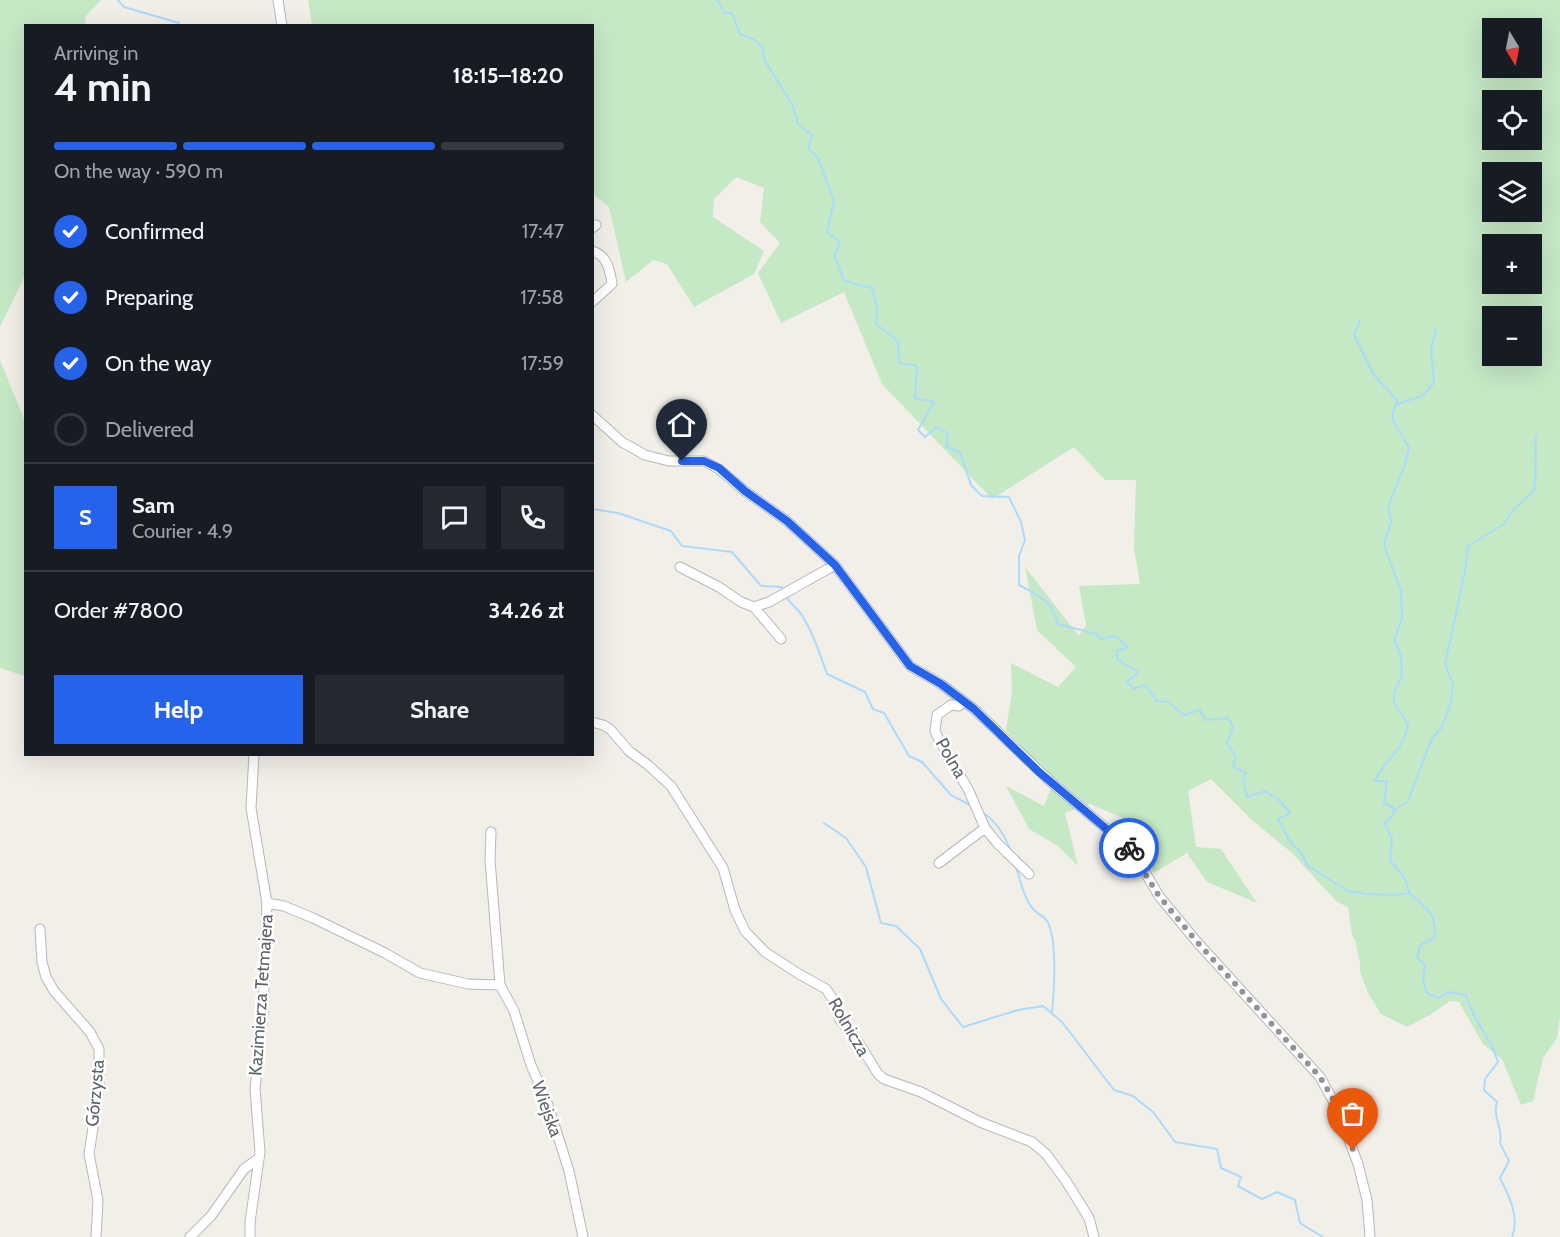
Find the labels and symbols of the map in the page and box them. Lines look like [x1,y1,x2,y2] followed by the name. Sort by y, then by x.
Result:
[1482,18,1542,78] north arrow
[656,399,707,461] pin
[931,734,971,782] street label: Polna
[1099,818,1159,878] courier
[244,913,278,1077] street label: Kazimierza Tetmajera
[824,994,875,1060] street label: Rolnicza
[81,1058,109,1127] street label: Górzysta
[527,1078,567,1140] street label: Wiejska
[1327,1088,1378,1150] pin

